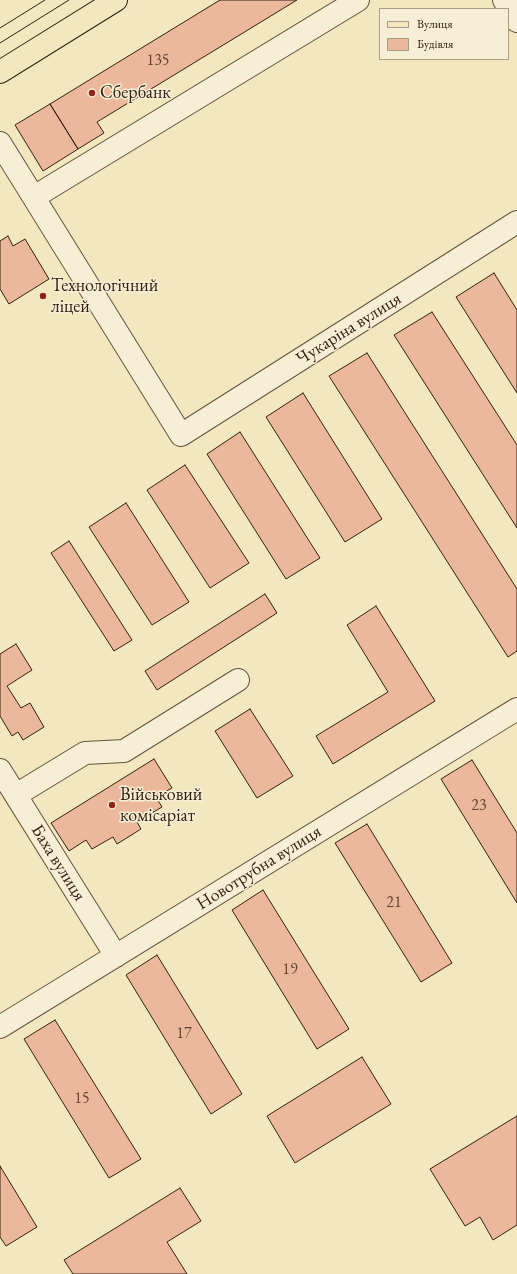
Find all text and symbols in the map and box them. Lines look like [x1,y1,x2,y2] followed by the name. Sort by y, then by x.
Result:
[379,8,509,60] legend
[417,16,453,32] text: Вулиця
[417,36,453,52] text: Будівля
[146,51,170,71] house number: 135
[100,82,171,104] place label: Сбербанк
[87,88,97,98] marker: Сбербанк
[51,275,158,318] place label: Технологічний ліцей
[292,288,406,370] street label: Чукаріна вулиця
[38,291,48,301] marker: Технологічний ліцей
[120,784,202,826] place label: Військовий комісаріат
[471,796,487,816] house number: 23
[107,800,117,810] marker: Військовий комісаріат
[26,821,90,905] street label: Баха вулиця
[193,821,325,915] street label: Новотрубна вулиця
[386,893,402,913] house number: 21
[282,960,298,980] house number: 19
[176,1024,192,1044] house number: 17
[74,1089,90,1109] house number: 15

